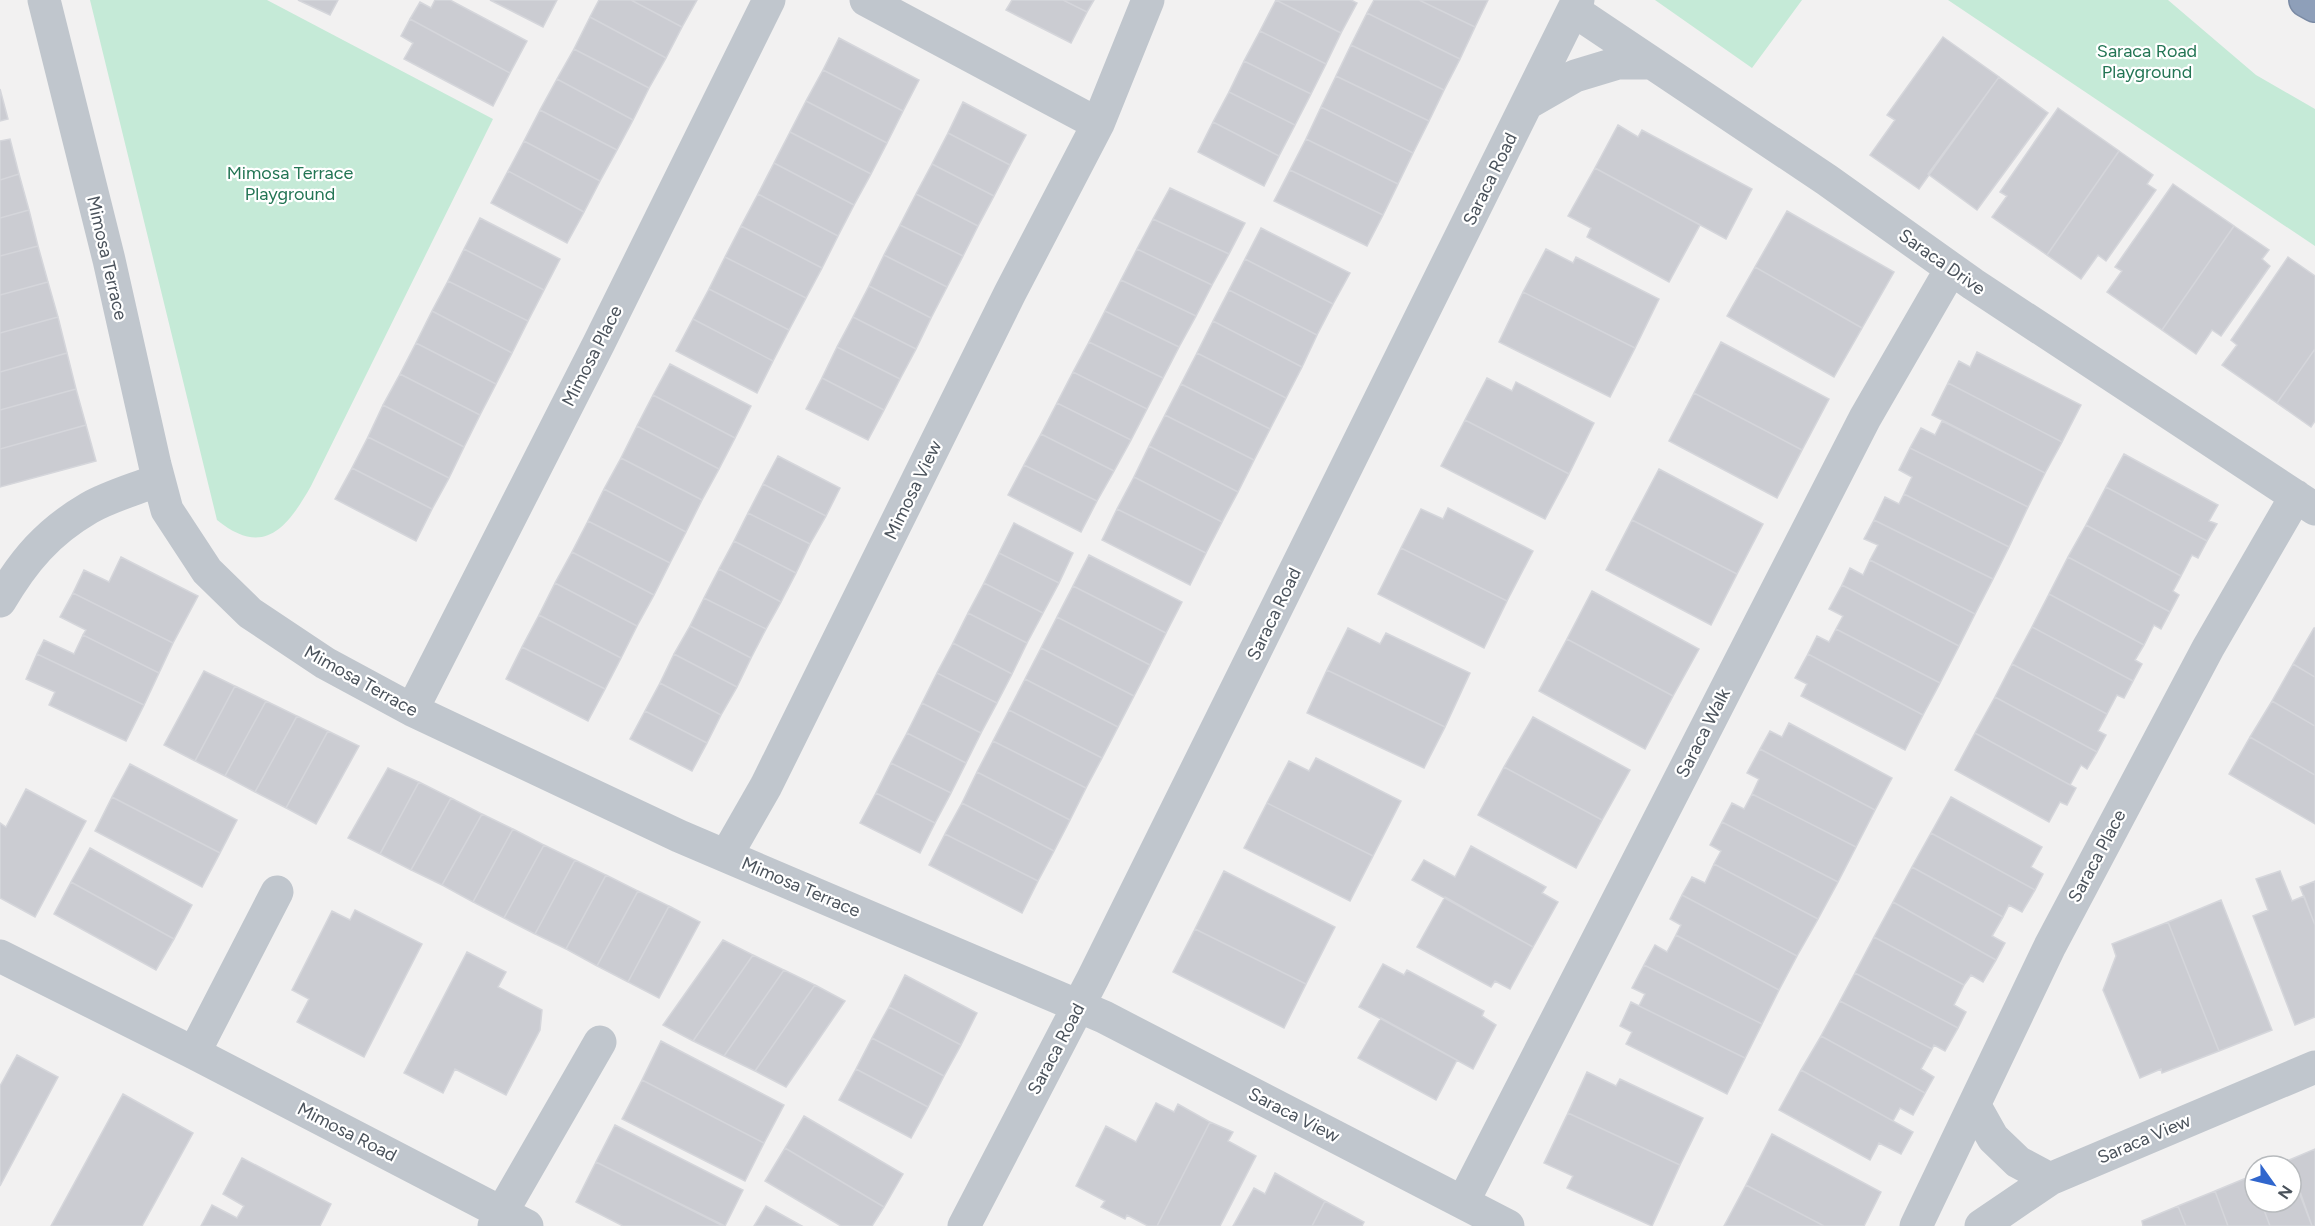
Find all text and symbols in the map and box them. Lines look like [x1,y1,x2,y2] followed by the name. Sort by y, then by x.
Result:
[2097,40,2197,83] park label: Saraca Road Playground
[1458,129,1522,229] street label: Saraca Road
[227,162,354,205] park label: Mimosa Terrace Playground
[82,194,132,322] street label: Mimosa Terrace
[1895,224,1990,300] street label: Saraca Drive
[557,302,627,410] street label: Mimosa Place
[880,437,946,543] street label: Mimosa View
[1242,564,1306,664] street label: Saraca Road
[300,641,422,721] street label: Mimosa Terrace
[1671,684,1735,781] street label: Saraca Walk
[2063,806,2131,906] street label: Saraca Place
[738,852,864,922] street label: Mimosa Terrace
[1023,1000,1089,1098] street label: Saraca Road
[1245,1083,1343,1147] street label: Saraca View
[294,1098,400,1166] street label: Mimosa Road
[2094,1109,2194,1169] street label: Saraca View
[2243,1154,2303,1214] north arrow
[2274,1182,2296,1203] text: N

